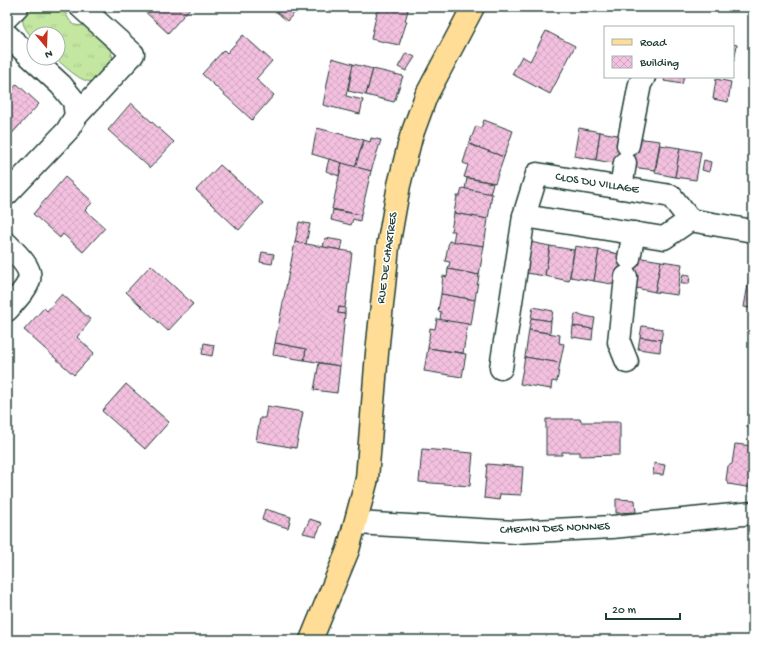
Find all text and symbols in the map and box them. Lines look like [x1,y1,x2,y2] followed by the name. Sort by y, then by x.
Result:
[26,26,66,66] north arrow
[604,26,734,78] legend
[640,37,667,51] text: Road
[43,47,54,60] text: N
[639,57,679,71] text: Building
[554,170,640,198] street label: CLOS DU VILLAGE
[375,211,401,305] street label: RUE DE CHARTRES
[500,520,611,538] street label: CHEMIN DES NONNES
[606,595,680,621] scale bar
[612,604,637,618] text: 20 m

